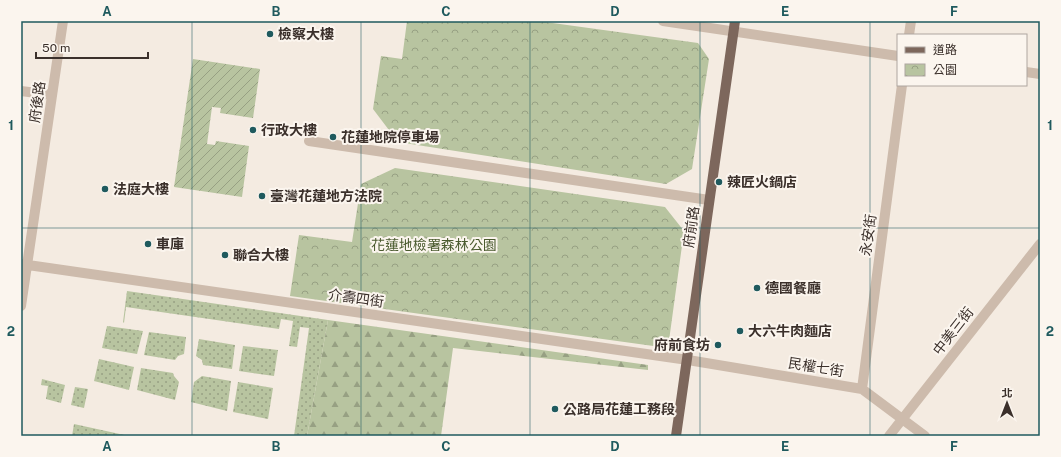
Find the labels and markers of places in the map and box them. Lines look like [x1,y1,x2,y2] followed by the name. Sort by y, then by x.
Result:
[278,26,334,42] place label: 檢察大樓
[265,29,275,39] marker: 檢察大樓
[261,122,317,138] place label: 行政大樓
[248,125,258,135] marker: 行政大樓
[341,129,439,145] place label: 花蓮地院停車場
[328,132,338,142] marker: 花蓮地院停車場
[727,174,797,190] place label: 辣匠火鍋店
[714,177,724,187] marker: 辣匠火鍋店
[113,181,169,197] place label: 法庭大樓
[100,184,110,194] marker: 法庭大樓
[270,188,382,204] place label: 臺灣花蓮地方法院
[257,191,267,201] marker: 臺灣花蓮地方法院
[156,236,184,252] place label: 車庫
[143,239,153,249] marker: 車庫
[233,247,289,263] place label: 聯合大樓
[220,250,230,260] marker: 聯合大樓
[765,280,821,296] place label: 德國餐廳
[752,283,762,293] marker: 德國餐廳
[748,323,832,339] place label: 大六牛肉麵店
[735,326,745,336] marker: 大六牛肉麵店
[654,337,710,353] place label: 府前食坊
[713,340,723,350] marker: 府前食坊
[563,401,675,417] place label: 公路局花蓮工務段
[550,404,560,414] marker: 公路局花蓮工務段

